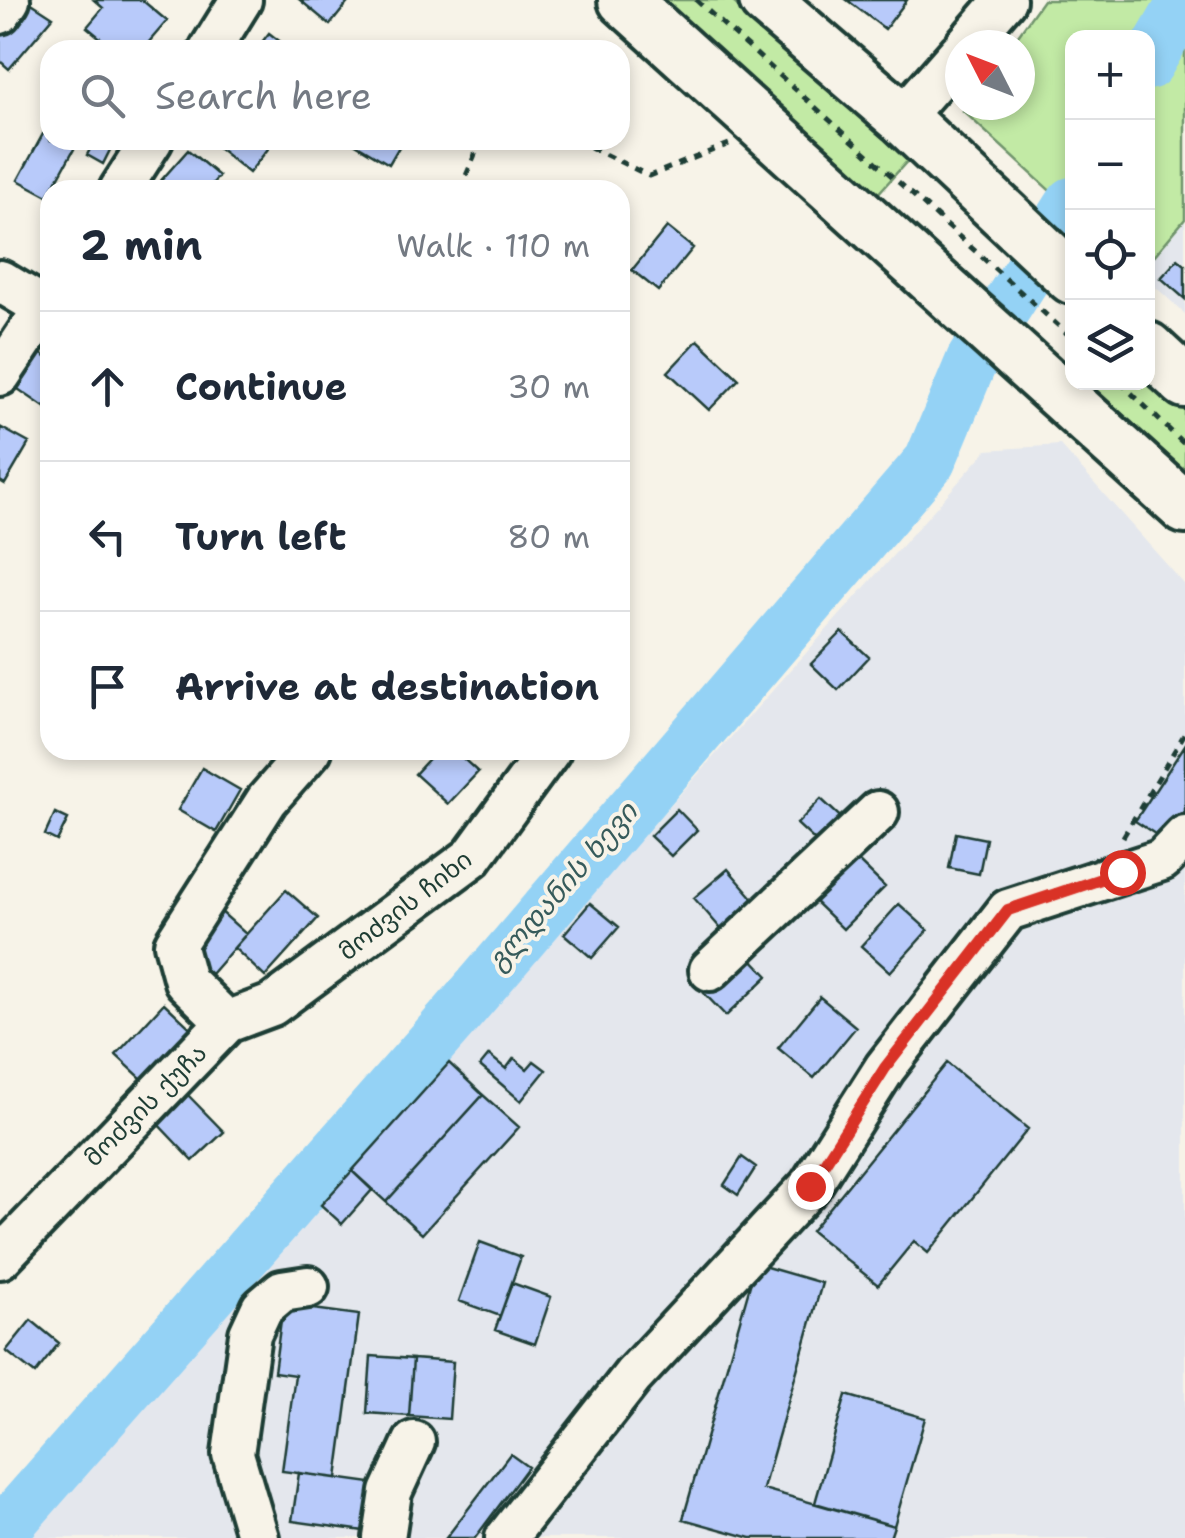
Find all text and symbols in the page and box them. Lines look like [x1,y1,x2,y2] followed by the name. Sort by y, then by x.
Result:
[945,30,1035,120] north arrow
[1065,30,1155,390] map controls
[1065,30,1155,120] button: +
[40,40,630,150] search box
[75,68,130,123] icon: search
[155,70,372,121] text: Search here
[1065,120,1155,210] button: −
[1065,210,1155,300] button: locate
[80,217,202,273] text: 2 min
[396,224,590,267] text: Walk · 110 m
[1065,300,1155,390] button: layers
[80,359,135,414] icon: ahead
[175,361,347,412] text: Continue
[507,365,590,408] text: 30 m
[80,509,135,564] icon: left
[175,511,347,562] text: Turn left
[507,515,590,558] text: 80 m
[80,659,135,714] icon: arrive
[175,661,599,712] text: Arrive at destination
[478,792,647,978] water label: გლდანის ხევი
[331,842,479,968] street label: მოძვის ჩიხი
[1100,850,1146,896] route start
[76,1036,214,1174] street label: მოძვის ქუჩა
[788,1164,834,1210] route end

